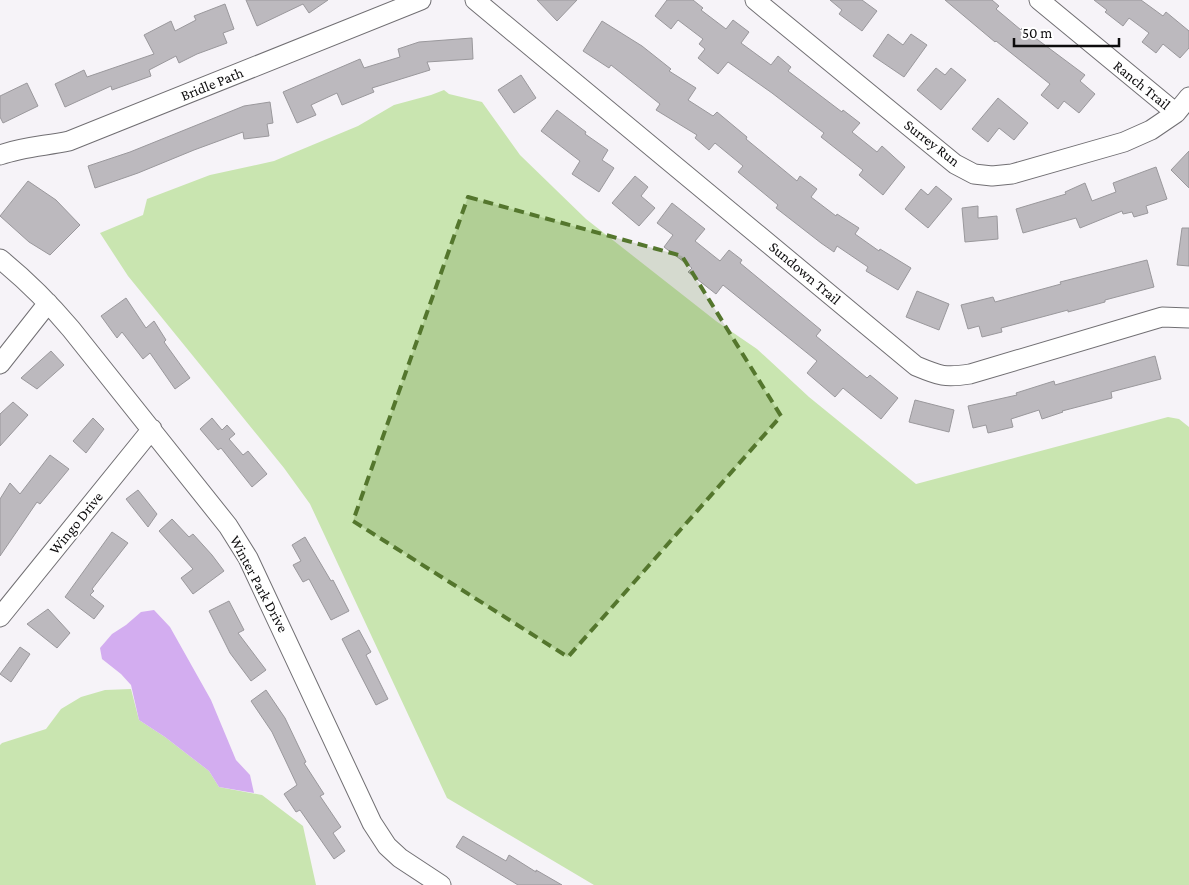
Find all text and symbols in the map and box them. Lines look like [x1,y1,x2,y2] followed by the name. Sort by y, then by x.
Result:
[1014,15,1119,47] scale bar
[1022,25,1052,41] text: 50 m
[1110,57,1174,113] street label: Ranch Trail
[178,64,246,104] street label: Bridle Path
[901,116,963,170] street label: Surrey Run
[766,238,844,308] street label: Sundown Trail
[46,488,107,558] street label: Wingo Drive
[227,533,291,635] street label: Winter Park Drive

